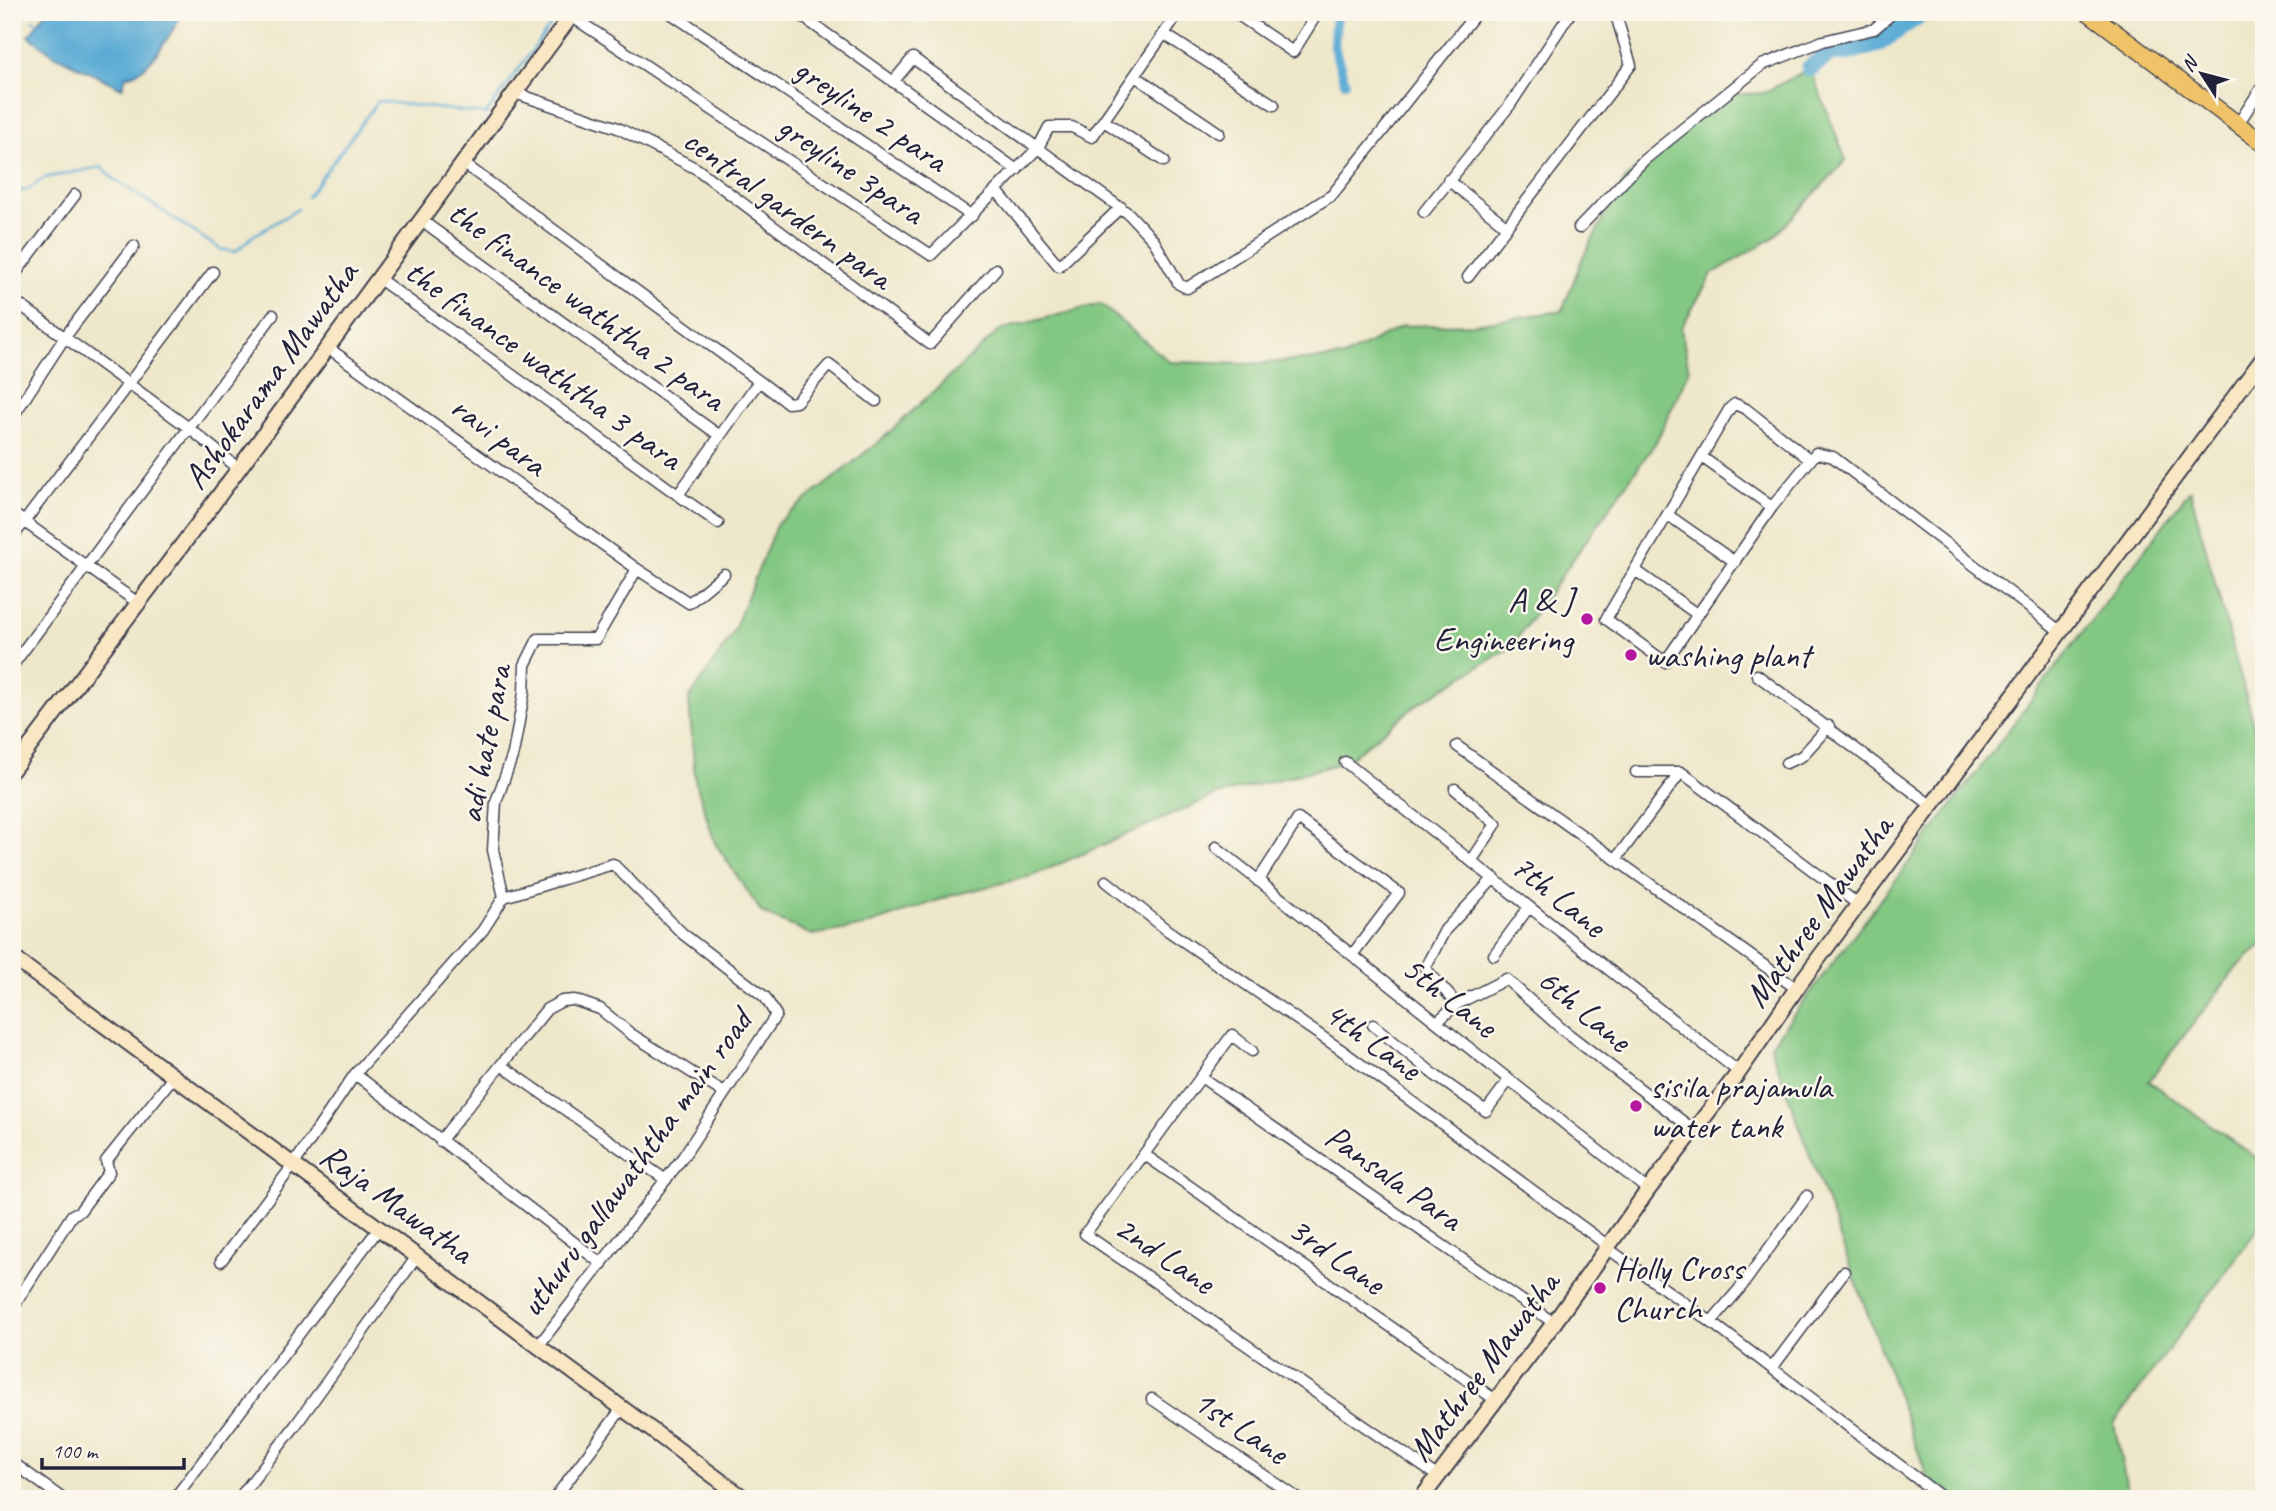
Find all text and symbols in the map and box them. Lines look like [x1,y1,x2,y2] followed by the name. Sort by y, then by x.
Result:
[2168,38,2238,108] north arrow
[785,47,958,183] street label: greyline 2 para
[2176,50,2204,76] text: N
[769,104,934,236] street label: greyline 3para
[674,117,903,301] street label: central gardern para
[439,190,736,422] street label: the finance waththa 2 para
[396,249,693,481] street label: the finance waththa 3 para
[173,250,370,498] street label: Ashokarama Mawatha
[441,384,558,488] street label: ravi para
[1434,577,1578,662] place label: A & J Engineering
[1579,611,1595,627] marker: A & J Engineering
[1645,633,1815,678] place label: washing plant
[1623,647,1639,663] marker: washing plant
[447,659,522,827] street label: adi hate para
[1734,805,1905,1016] street label: Mathree Mawatha
[1502,844,1617,949] street label: 7th Lane
[1393,945,1509,1049] street label: 5th Lane
[1528,957,1643,1063] street label: 6th Lane
[1315,990,1432,1092] street label: 4th Lane
[509,996,765,1326] street label: uthuru gallawaththa main road
[1650,1064,1834,1149] place label: sisila prajamula water tank
[1628,1098,1644,1114] marker: sisila prajamula water tank
[1316,1114,1473,1242] street label: Pansala Para
[311,1133,484,1275] street label: Raja Mawatha
[1106,1205,1226,1306] street label: 2nd Lane
[1280,1206,1396,1306] street label: 3rd Lane
[1614,1246,1747,1331] place label: Holly Cross Church
[1397,1260,1571,1470] street label: Mathree Mawatha
[1592,1280,1608,1296] marker: Holly Cross Church
[1185,1378,1299,1476] street label: 1st Lane
[42,1427,184,1471] scale bar
[52,1438,99,1464] text: 100 m

